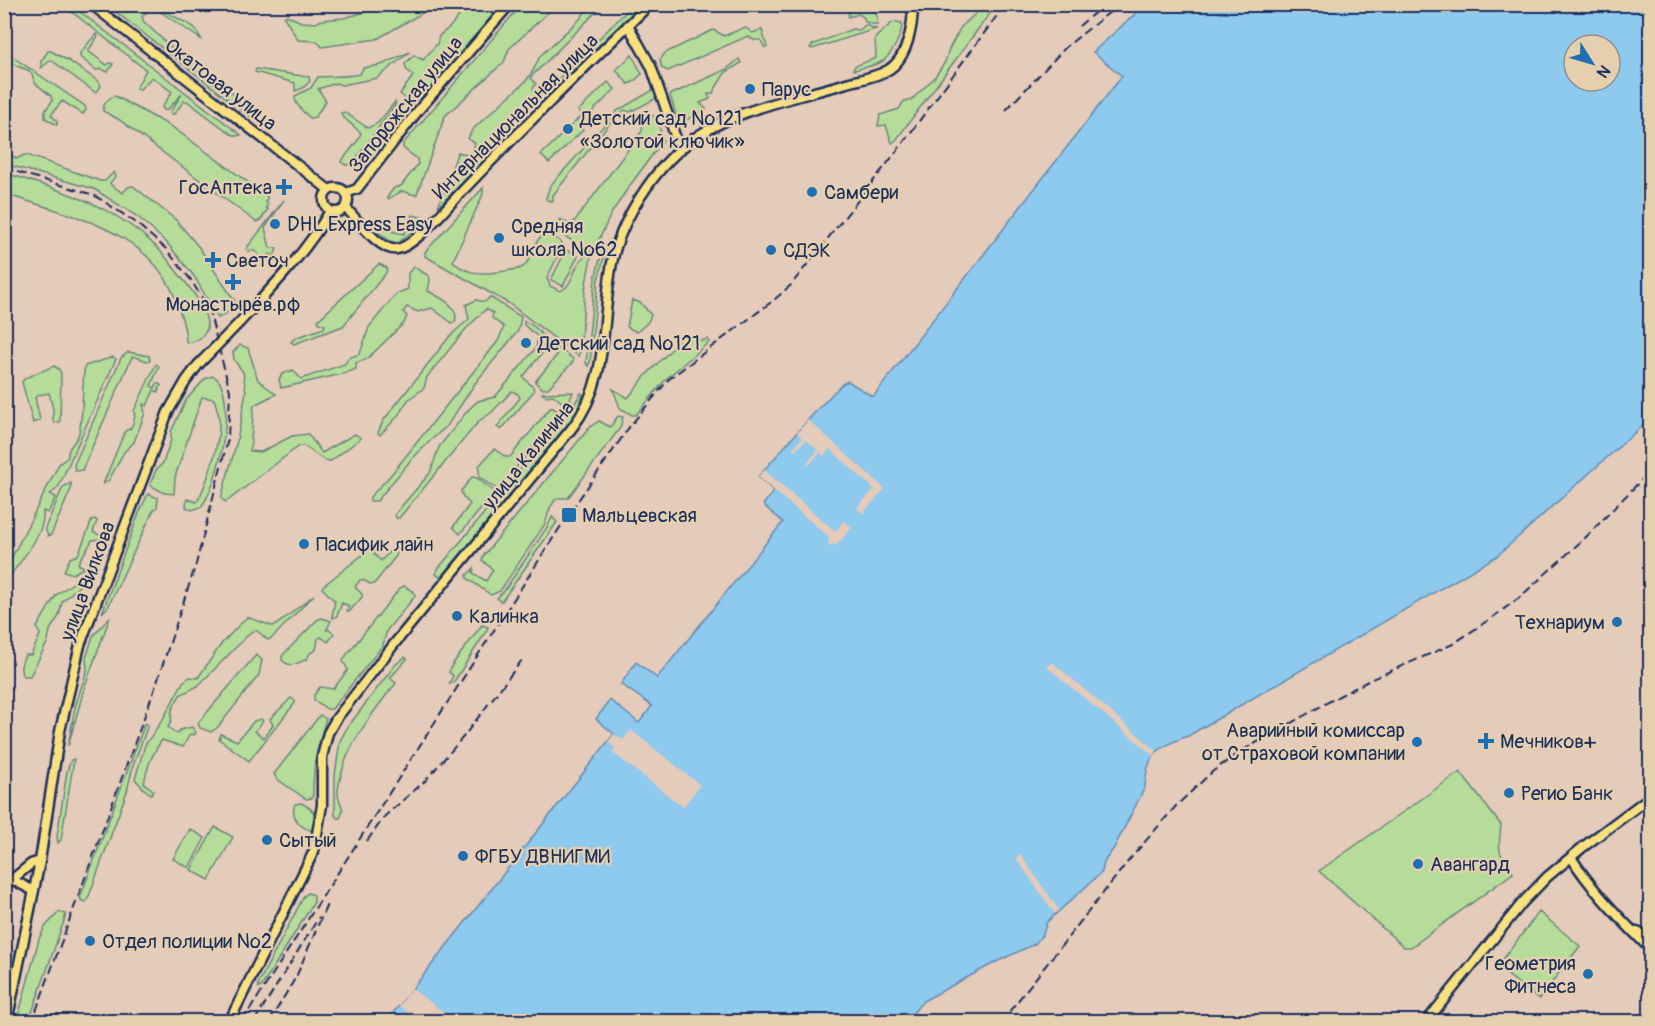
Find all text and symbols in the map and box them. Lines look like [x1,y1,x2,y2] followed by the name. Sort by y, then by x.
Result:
[427,28,604,205] street label: Интернациональная улица
[343,31,468,178] street label: Запорожская улица
[160,33,282,136] street label: Окатовая улица
[1562,33,1622,93] north arrow
[1592,61,1614,82] text: N
[762,77,811,102] place label: Парус
[743,82,757,96] marker: Парус
[579,106,745,154] place label: Детский сад №121 «Золотой ключик»
[561,122,575,136] marker: Детский сад №121 «Золотой ключик»
[179,175,272,200] place label: ГосАптека
[277,180,291,194] marker: ГосАптека
[824,180,899,205] place label: Самбери
[805,185,819,199] marker: Самбери
[287,212,433,237] place label: DHL Express Easy
[511,214,617,262] place label: Средняя школа №62
[268,217,282,231] marker: DHL Express Easy
[492,231,506,245] marker: Средняя школа №62
[783,238,831,263] place label: СДЭК
[764,243,778,257] marker: СДЭК
[226,248,289,273] place label: Светоч
[204,251,222,269] marker: Светоч
[226,275,240,289] marker: Монастырёв.рф
[165,292,301,317] place label: Монастырёв.рф
[537,331,700,356] place label: Детский сад №121
[519,336,533,350] marker: Детский сад №121
[476,396,580,515] street label: улица Калинина
[582,503,697,528] place label: Мальцевская
[560,506,578,524] marker: Мальцевская
[54,518,121,645] street label: улица Вилкова
[316,532,433,557] place label: Пасифик лайн
[297,537,311,551] marker: Пасифик лайн
[469,604,539,629] place label: Калинка
[450,609,464,623] marker: Калинка
[1515,610,1605,635] place label: Технариум
[1610,615,1624,629] marker: Технариум
[1202,718,1405,766] place label: Аварийный комиссар от Страховой компании
[1500,729,1596,754] place label: Мечников+
[1477,732,1495,750] marker: Мечников+
[1410,735,1424,749] marker: Аварийный комиссар от Страховой компании
[1521,781,1613,806] place label: Регио Банк
[1502,786,1516,800] marker: Регио Банк
[279,828,337,853] place label: Сытый
[260,833,274,847] marker: Сытый
[475,844,610,869] place label: ФГБУ ДВНИГМИ
[456,849,470,863] marker: ФГБУ ДВНИГМИ
[1430,852,1510,877] place label: Авангард
[1411,857,1425,871] marker: Авангард
[102,929,272,954] place label: Отдел полиции №2
[83,934,97,948] marker: Отдел полиции №2
[1485,951,1576,999] place label: Геометрия Фитнеса
[1581,967,1595,981] marker: Геометрия Фитнеса

